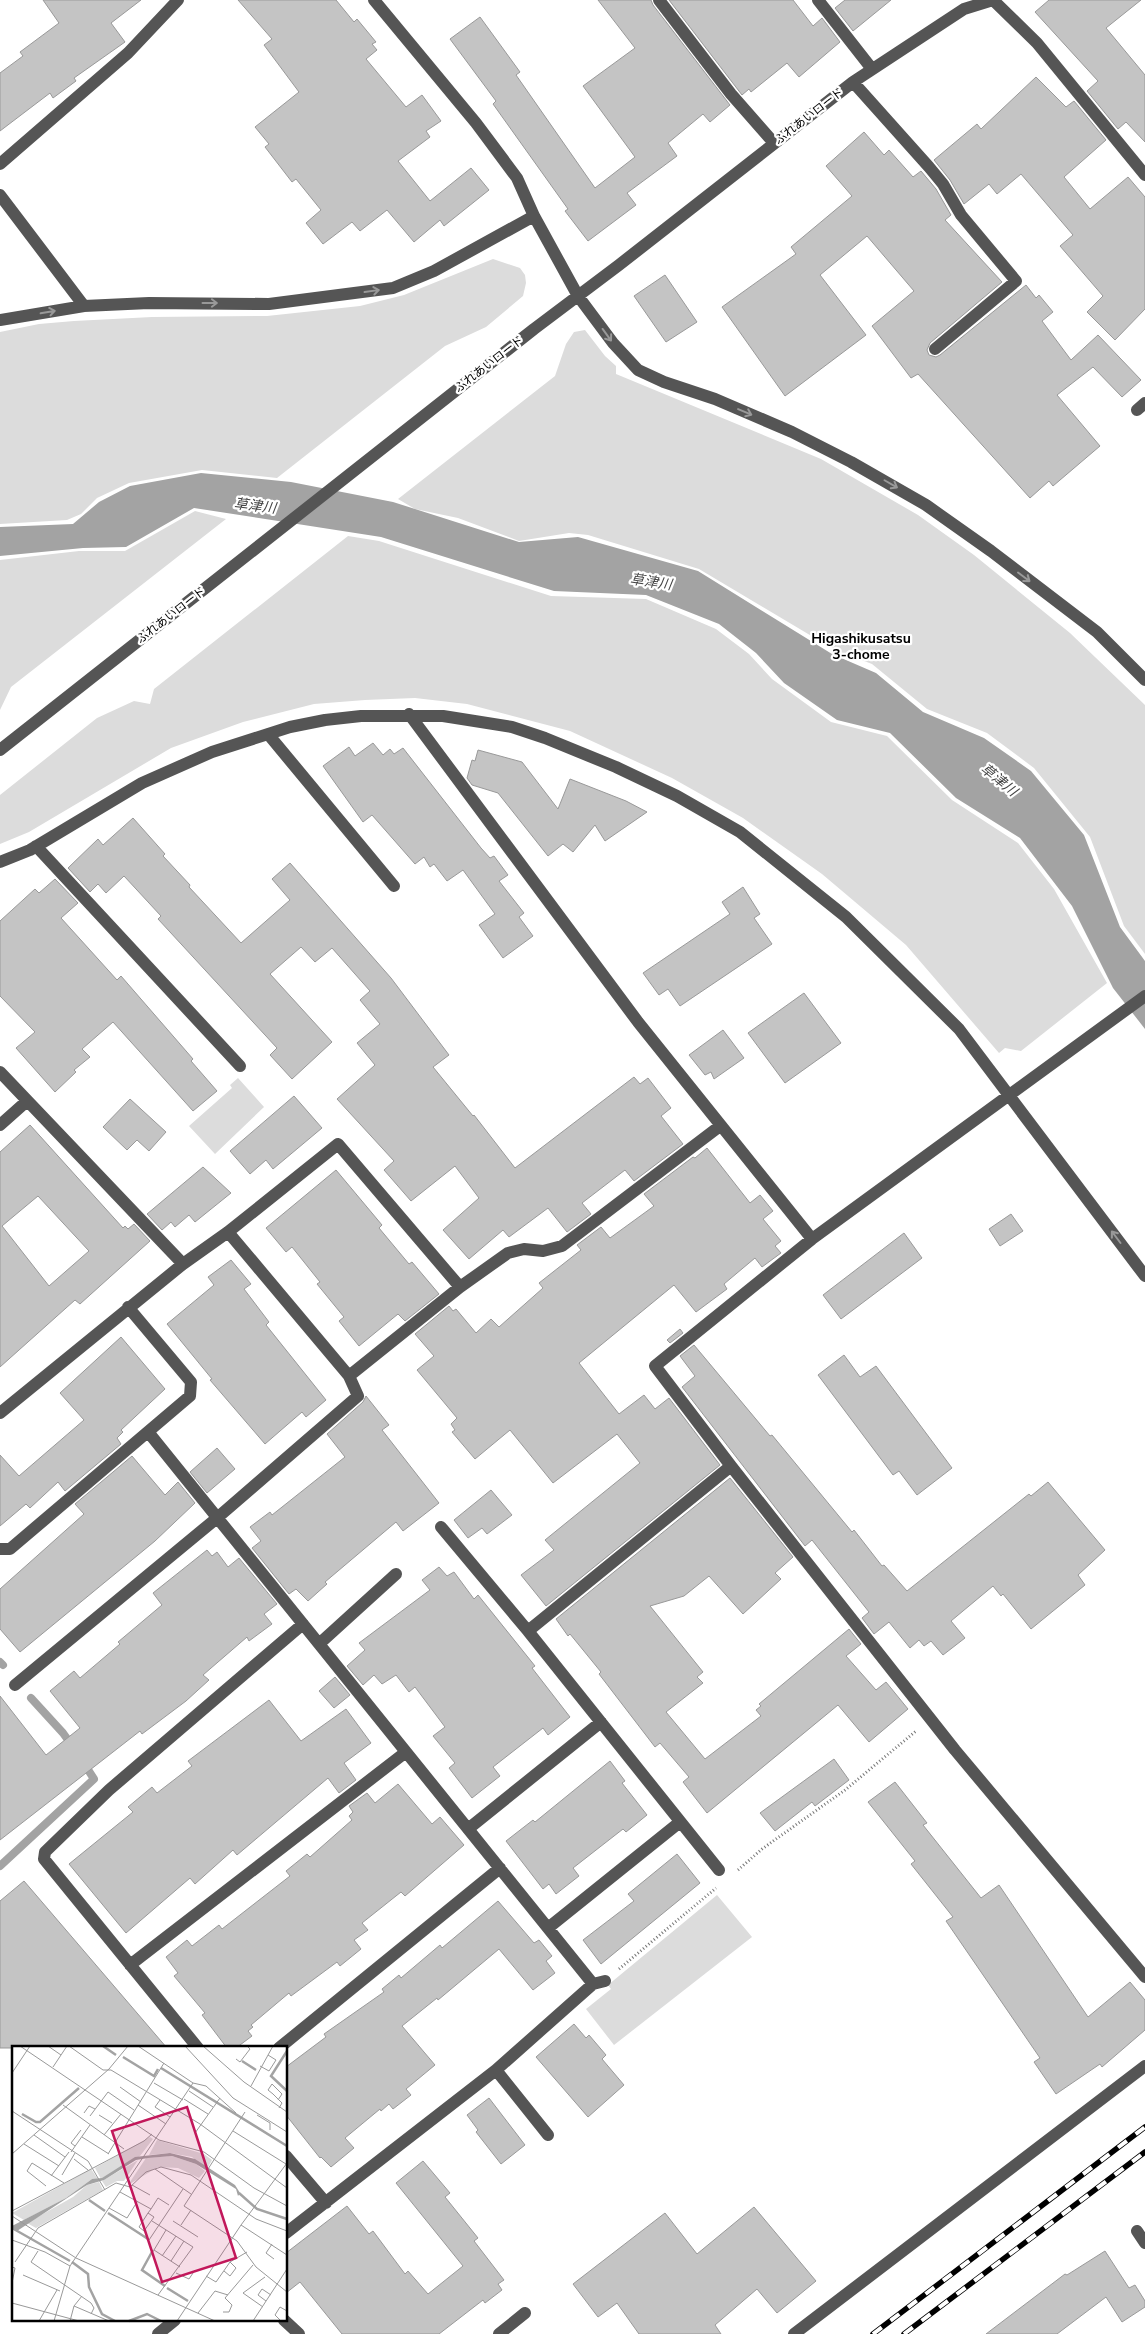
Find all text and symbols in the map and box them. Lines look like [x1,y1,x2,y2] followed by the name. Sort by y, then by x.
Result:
[771,84,847,148] street label: ふれあいロード
[363,286,379,296] one-way arrow
[202,298,218,308] one-way arrow
[40,306,56,316] one-way arrow
[602,328,612,342] one-way arrow
[451,332,527,396] street label: ふれあいロード
[737,408,752,417] one-way arrow
[883,480,897,490] one-way arrow
[233,494,279,518] water label: 草津川
[629,570,675,595] water label: 草津川
[1017,571,1030,582] one-way arrow
[133,583,209,647] street label: ふれあいロード
[811,629,911,664] district label: Higashikusatsu 3-chome
[977,759,1023,802] water label: 草津川
[1111,1230,1121,1244] one-way arrow
[12,2046,288,2322] inset map

